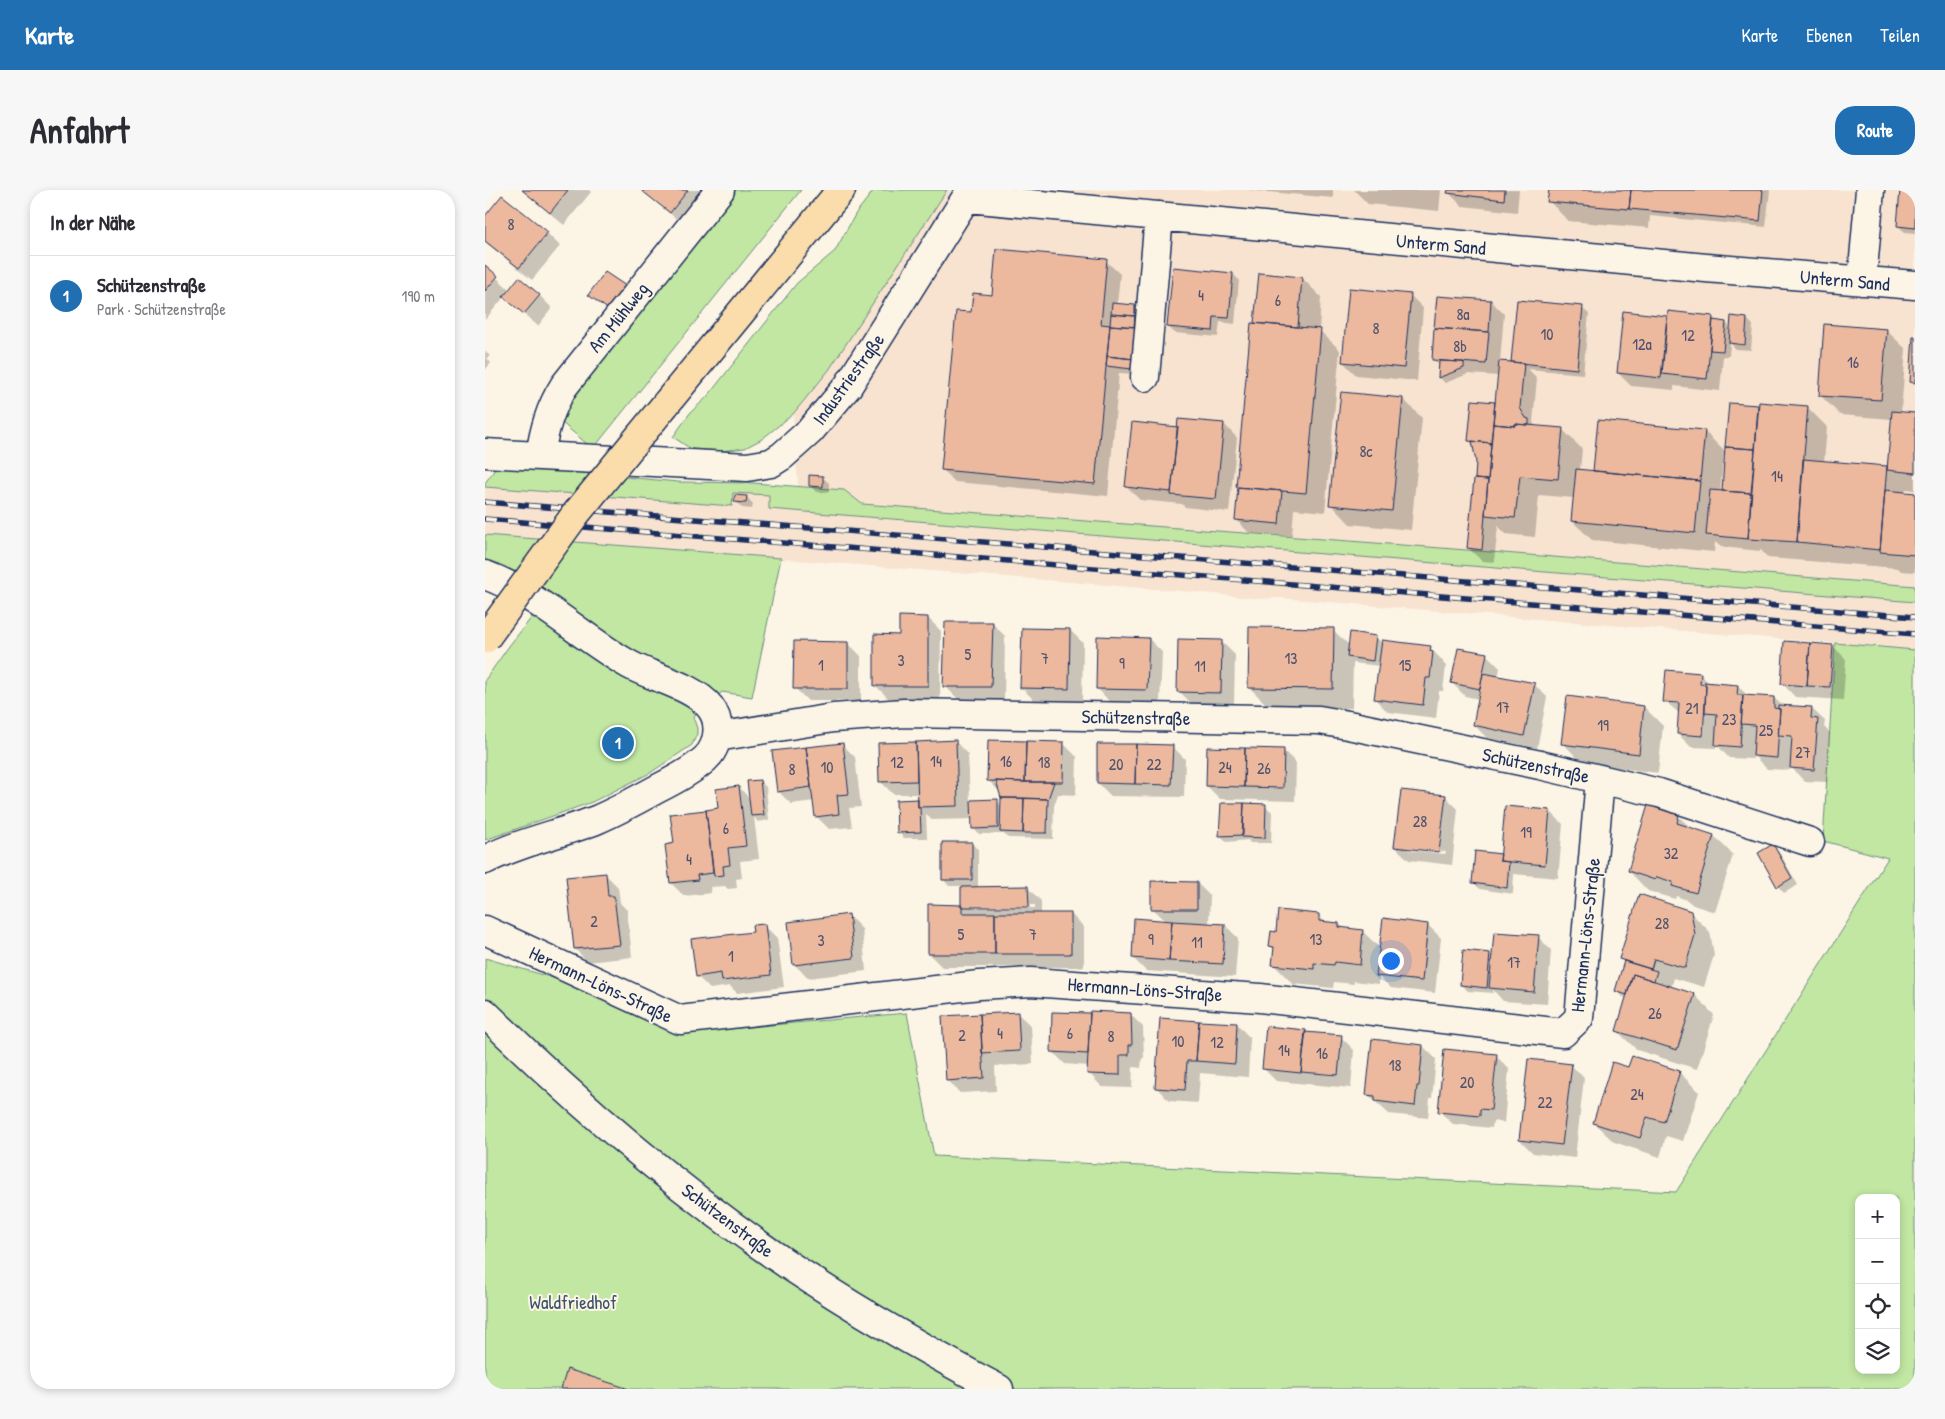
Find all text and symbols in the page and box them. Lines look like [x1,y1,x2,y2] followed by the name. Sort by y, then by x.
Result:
[25,19,74,51] text: Karte
[1742,23,1778,48] text: Karte
[1806,23,1852,48] text: Ebenen
[1880,23,1920,48] text: Teilen
[1835,106,1915,155] button: Route
[30,107,129,154] text: Anfahrt
[50,208,135,237] text: In der Nähe
[508,213,515,235] house number: 8
[1395,227,1487,261] street label: Unterm Sand
[1799,263,1891,297] street label: Unterm Sand
[97,272,206,298] text: Schützenstraße
[582,276,654,358] street label: Am Mühlweg
[1198,284,1204,306] house number: 4
[63,285,69,307] text: 1
[402,285,435,307] text: 190 m
[1275,289,1281,311] house number: 6
[97,298,226,320] text: Park · Schützenstraße
[1456,303,1470,325] house number: 8a
[1373,317,1380,339] house number: 8
[1541,323,1553,345] house number: 10
[1681,324,1695,346] house number: 12
[806,328,890,430] street label: Industriestraße
[1632,333,1652,355] house number: 12a
[1453,335,1467,357] house number: 8b
[1847,351,1859,373] house number: 16
[1359,440,1373,462] house number: 8c
[1771,465,1783,487] house number: 14
[965,643,972,665] house number: 5
[1041,647,1049,669] house number: 7
[1285,647,1297,669] house number: 13
[897,649,905,671] house number: 3
[1119,652,1125,674] house number: 9
[818,654,824,676] house number: 1
[1399,654,1412,676] house number: 15
[1194,655,1206,677] house number: 11
[1496,696,1510,718] house number: 17
[1685,697,1699,719] house number: 21
[1081,703,1191,731] street label: Schützenstraße
[1722,708,1736,730] house number: 23
[1597,714,1609,736] house number: 19
[1759,719,1773,741] house number: 25
[602,724,634,762] pin: 1
[1480,741,1592,789] street label: Schützenstraße
[1795,741,1811,763] house number: 27
[930,750,942,772] house number: 14
[1000,750,1012,772] house number: 16
[890,751,904,773] house number: 12
[1038,751,1050,773] house number: 18
[1109,753,1123,775] house number: 20
[1147,753,1162,775] house number: 22
[821,756,833,778] house number: 10
[1218,756,1232,778] house number: 24
[1257,757,1271,779] house number: 26
[789,758,796,780] house number: 8
[1413,810,1427,832] house number: 28
[723,817,729,839] house number: 6
[1520,821,1532,843] house number: 19
[1664,842,1679,864] house number: 32
[686,848,692,870] house number: 4
[1564,856,1606,1013] street label: Hermann-Löns-Straße
[590,910,598,932] house number: 2
[1655,912,1669,934] house number: 28
[958,923,965,945] house number: 5
[1029,923,1037,945] house number: 7
[1148,928,1154,950] house number: 9
[1310,928,1322,950] house number: 13
[817,929,825,951] house number: 3
[1191,931,1203,953] house number: 11
[525,939,677,1029] street label: Hermann-Löns-Straße
[728,945,734,967] house number: 1
[1378,948,1404,974] your location
[1507,951,1521,973] house number: 17
[1067,971,1224,1007] street label: Hermann-Löns-Straße
[1648,1002,1662,1024] house number: 26
[997,1022,1003,1044] house number: 4
[1067,1022,1073,1044] house number: 6
[958,1024,966,1046] house number: 2
[1108,1025,1115,1047] house number: 8
[1172,1030,1184,1052] house number: 10
[1210,1031,1224,1053] house number: 12
[1278,1039,1290,1061] house number: 14
[1316,1042,1328,1064] house number: 16
[1389,1054,1401,1076] house number: 18
[1460,1071,1474,1093] house number: 20
[1630,1083,1644,1105] house number: 24
[1538,1091,1553,1113] house number: 22
[677,1177,780,1263] street label: Schützenstraße
[1855,1194,1900,1374] map controls
[1855,1194,1900,1239] button: +
[1855,1239,1900,1284] button: −
[1855,1284,1900,1329] button: locate
[529,1289,617,1315] park label: Waldfriedhof
[1855,1329,1900,1374] button: layers

